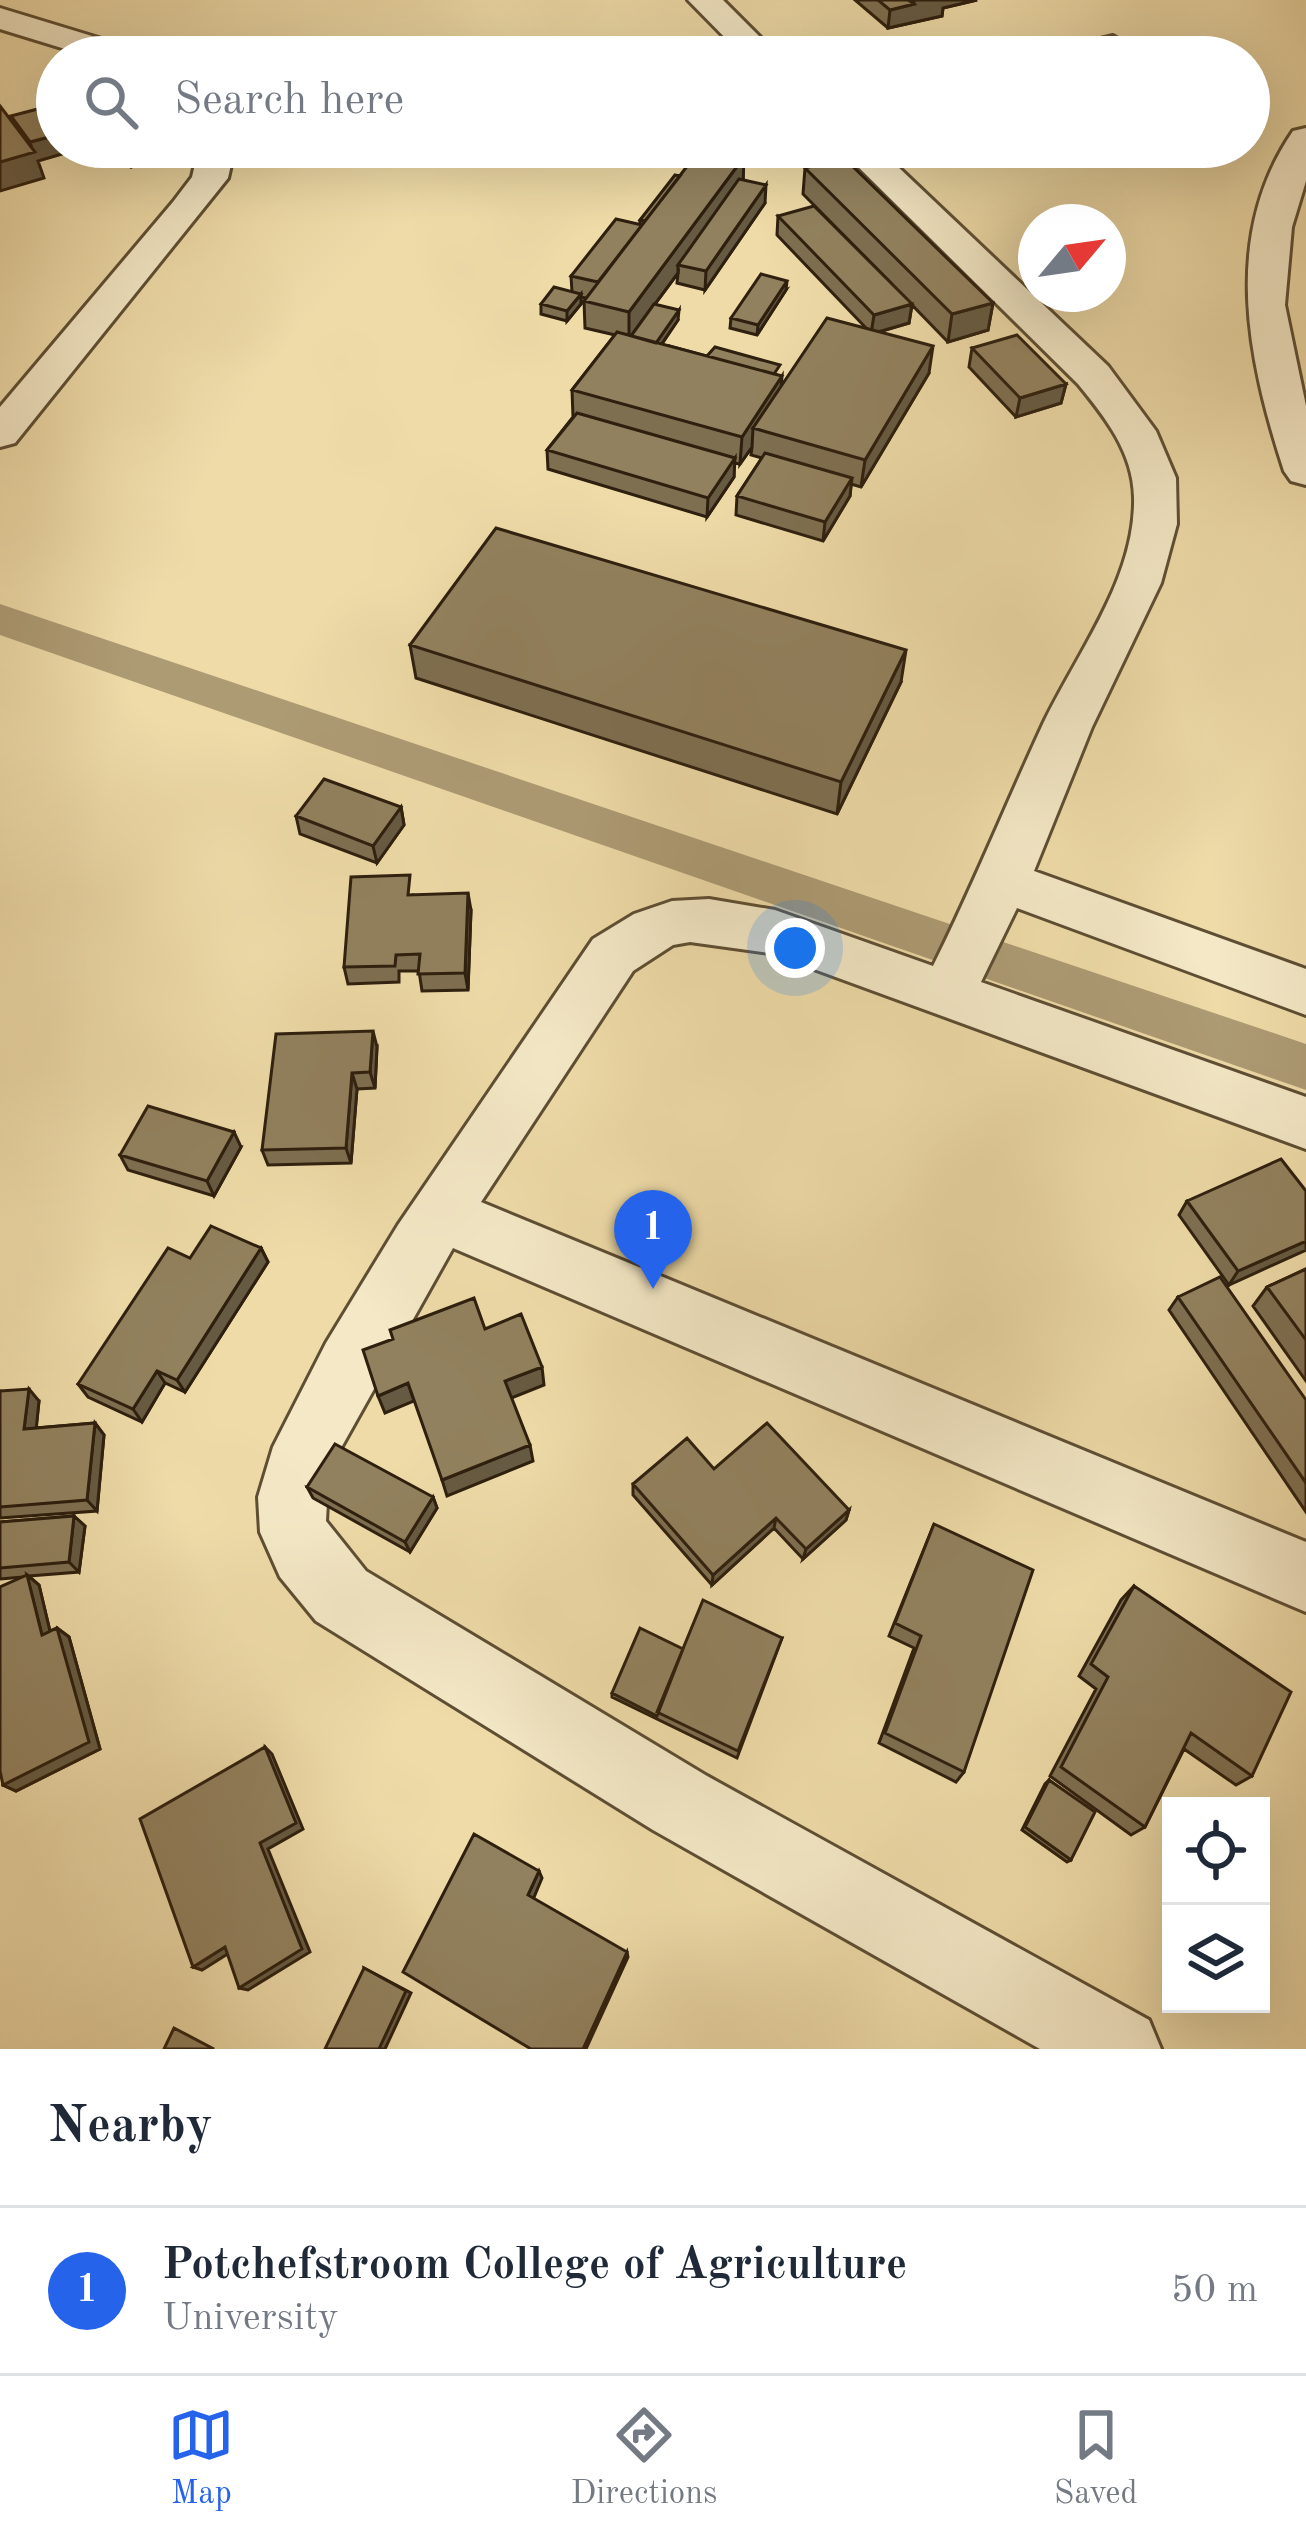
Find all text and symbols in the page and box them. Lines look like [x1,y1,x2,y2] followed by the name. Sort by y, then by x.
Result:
[36,36,1270,168] search box
[78,69,144,135] icon: search
[174,79,404,124] text: Search here
[1018,204,1126,312] north arrow
[765,918,825,978] your location
[614,1190,692,1289] pin: 1
[1162,1797,1270,2013] map controls
[1162,1797,1270,1905] button: locate
[1162,1905,1270,2013] button: layers
[48,2102,213,2153] text: Nearby
[162,2244,907,2289] text: Potchefstroom College of Agriculture
[76,2271,98,2310] text: 1
[1171,2271,1258,2310] text: 50 m
[162,2299,339,2338] text: University
[168,2402,234,2515] tab: Map
[571,2402,717,2515] tab: Directions
[1054,2402,1138,2515] tab: Saved

